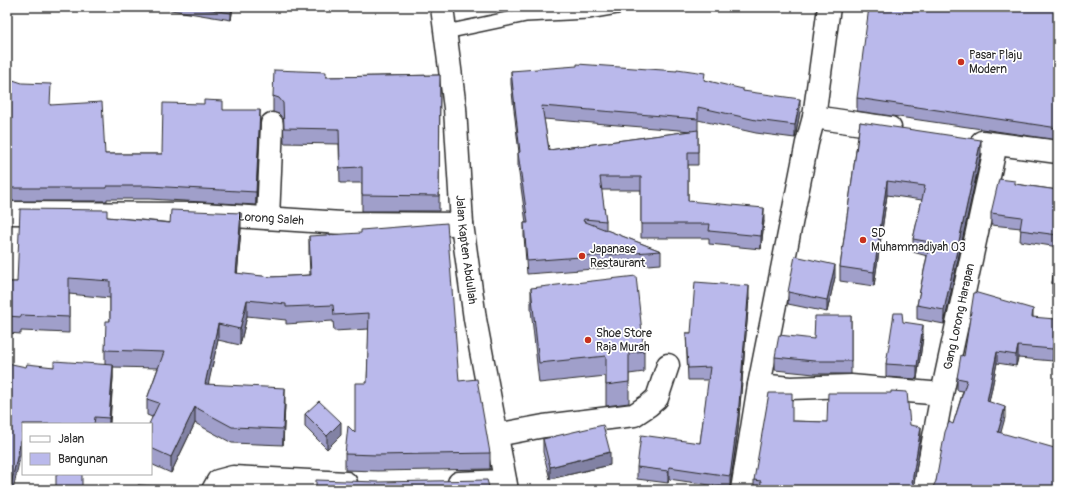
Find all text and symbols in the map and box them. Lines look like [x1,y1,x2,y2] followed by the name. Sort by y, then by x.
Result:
[969,48,1022,77] place label: Pasar Plaju Modern
[956,57,966,67] marker: Pasar Plaju Modern
[453,195,480,306] street label: Jalan Kapten Abdullah
[237,209,305,228] street label: Lorong Saleh
[871,226,966,255] place label: SD Muhammadiyah 03
[858,235,868,245] marker: SD Muhammadiyah 03
[590,242,646,271] place label: Japanase Restaurant
[577,251,587,261] marker: Japanase Restaurant
[940,262,978,371] street label: Gang Lorong Harapan
[596,326,652,355] place label: Shoe Store Raja Murah
[583,335,593,345] marker: Shoe Store Raja Murah
[22,423,152,475] legend
[58,432,84,447] text: Jalan
[58,452,108,467] text: Bangunan

